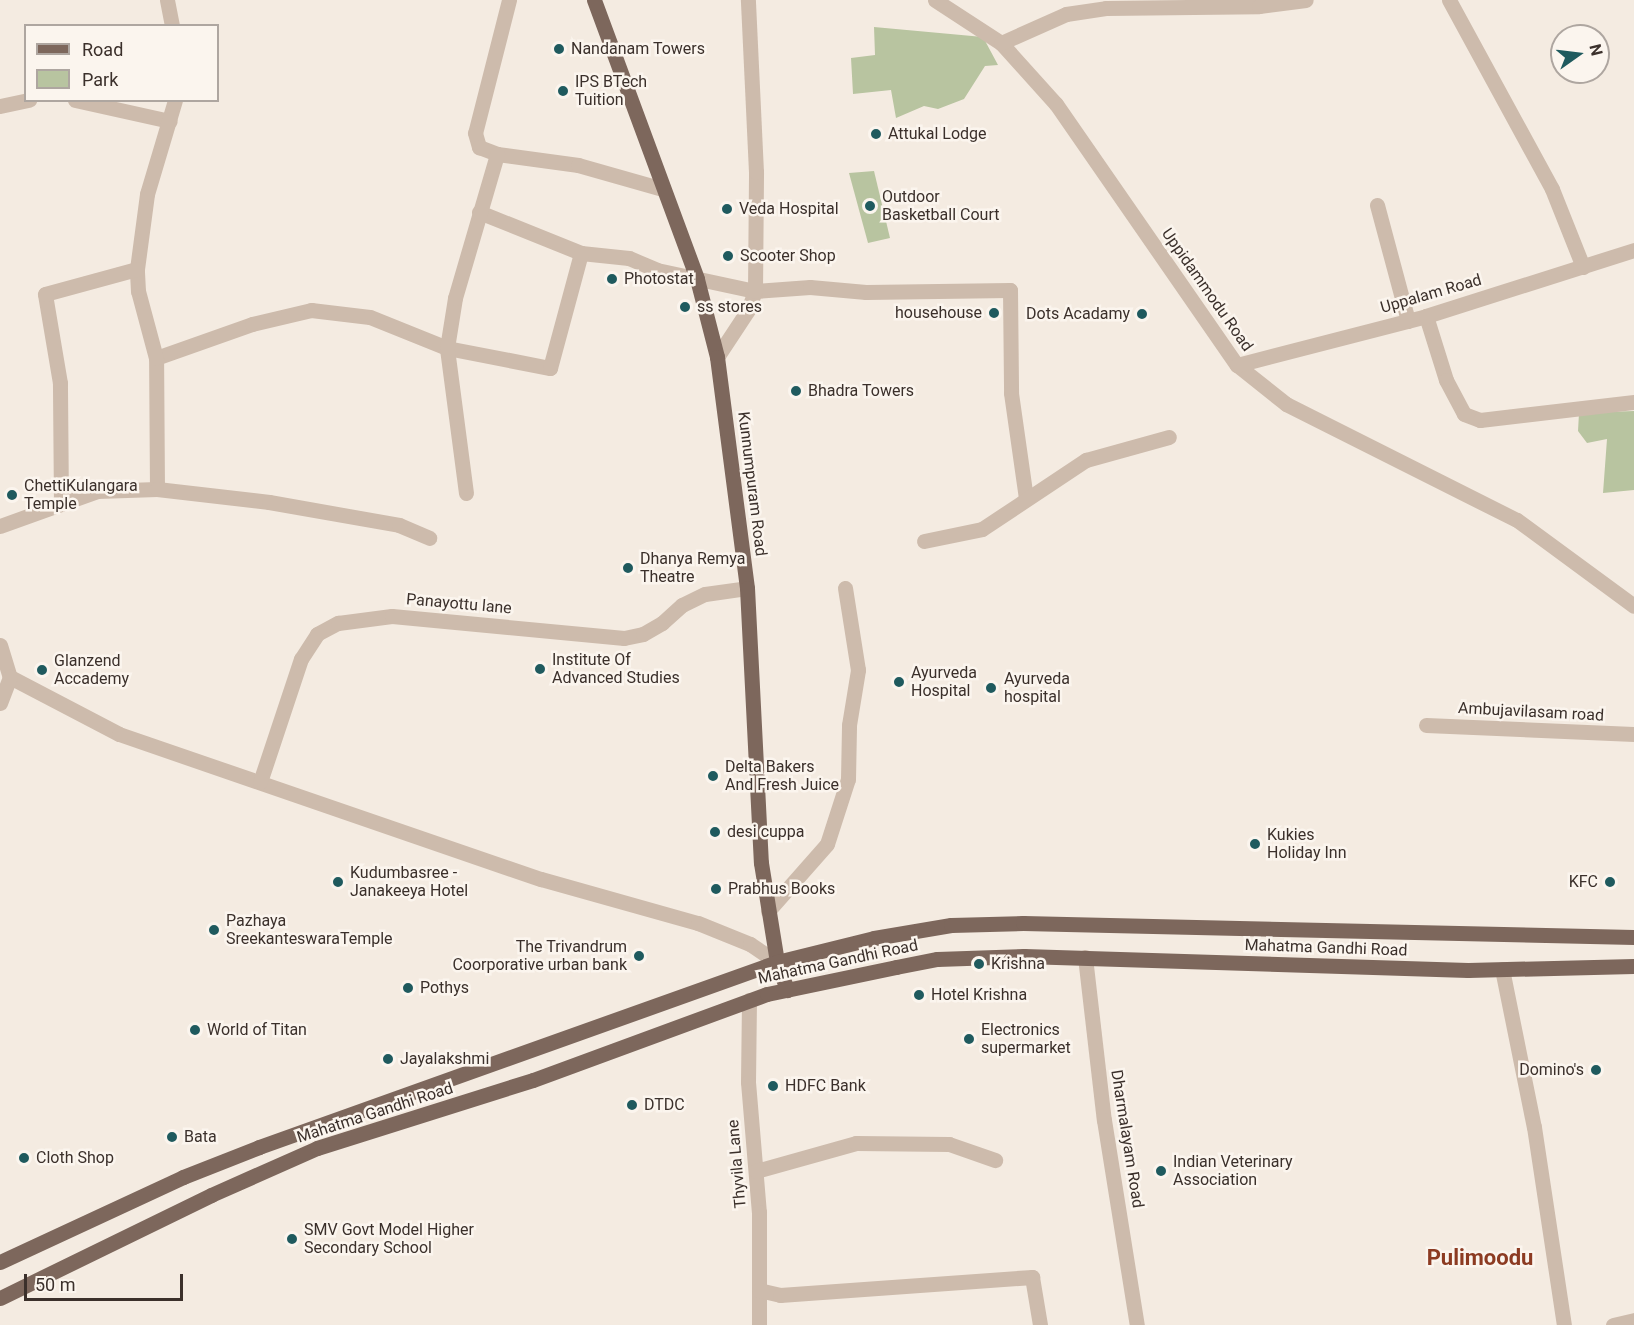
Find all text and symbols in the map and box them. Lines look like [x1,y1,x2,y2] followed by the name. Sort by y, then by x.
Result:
[24,24,219,102] legend
[1550,24,1610,84] north arrow
[82,39,123,60] text: Road
[571,39,705,59] place label: Nandanam Towers
[552,42,566,56] marker: Nandanam Towers
[1585,42,1607,58] text: N
[82,69,118,90] text: Park
[575,72,647,110] place label: IPS BTech Tuition
[556,84,570,98] marker: IPS BTech Tuition
[888,124,986,144] place label: Attukal Lodge
[869,127,883,141] marker: Attukal Lodge
[882,187,999,225] place label: Outdoor Basketball Court
[739,199,839,219] place label: Veda Hospital
[863,199,877,213] marker: Outdoor Basketball Court
[720,202,734,216] marker: Veda Hospital
[1157,225,1257,355] street label: Uppidammodu Road
[740,246,836,266] place label: Scooter Shop
[721,249,735,263] marker: Scooter Shop
[624,269,694,289] place label: Photostat
[1378,270,1484,318] street label: Uppalam Road
[605,272,619,286] marker: Photostat
[697,297,762,317] place label: ss stores
[678,300,692,314] marker: ss stores
[895,303,982,323] place label: househouse
[1026,304,1130,324] place label: Dots Acadamy
[987,306,1001,320] marker: househouse
[1135,307,1149,321] marker: Dots Acadamy
[808,381,914,401] place label: Bhadra Towers
[789,384,803,398] marker: Bhadra Towers
[734,411,770,557] street label: Kunnumpuram Road
[24,476,138,514] place label: ChettiKulangara Temple
[5,488,19,502] marker: ChettiKulangara Temple
[640,549,746,587] place label: Dhanya Remya Theatre
[621,561,635,575] marker: Dhanya Remya Theatre
[405,590,513,618] street label: Panayottu lane
[552,650,680,688] place label: Institute Of Advanced Studies
[54,651,129,689] place label: Glanzend Accademy
[533,662,547,676] marker: Institute Of Advanced Studies
[35,663,49,677] marker: Glanzend Accademy
[911,663,977,701] place label: Ayurveda Hospital
[1004,669,1070,707] place label: Ayurveda hospital
[892,675,906,689] marker: Ayurveda Hospital
[982,679,1000,697] marker: Ayurveda hospital
[1458,699,1604,725] street label: Ambujavilasam road
[725,757,839,795] place label: Delta Bakers And Fresh Juice
[706,769,720,783] marker: Delta Bakers And Fresh Juice
[727,822,804,842] place label: desi cuppa
[708,825,722,839] marker: desi cuppa
[1267,825,1346,863] place label: Kukies Holiday Inn
[1248,837,1262,851] marker: Kukies Holiday Inn
[350,863,468,901] place label: Kudumbasree - Janakeeya Hotel
[1569,872,1598,892] place label: KFC
[331,875,345,889] marker: Kudumbasree - Janakeeya Hotel
[1603,875,1617,889] marker: KFC
[728,879,835,899] place label: Prabhus Books
[709,882,723,896] marker: Prabhus Books
[226,911,393,949] place label: Pazhaya SreekanteswaraTemple
[207,923,221,937] marker: Pazhaya SreekanteswaraTemple
[756,936,920,988] street label: Mahatma Gandhi Road
[1244,936,1408,960] street label: Mahatma Gandhi Road
[452,937,627,975] place label: The Trivandrum Coorporative urban bank
[632,949,646,963] marker: The Trivandrum Coorporative urban bank
[991,954,1045,974] place label: Krishna
[972,957,986,971] marker: Krishna
[420,978,469,998] place label: Pothys
[401,981,415,995] marker: Pothys
[931,985,1027,1005] place label: Hotel Krishna
[912,988,926,1002] marker: Hotel Krishna
[207,1020,307,1040] place label: World of Titan
[981,1020,1071,1058] place label: Electronics supermarket
[188,1023,202,1037] marker: World of Titan
[962,1032,976,1046] marker: Electronics supermarket
[400,1049,489,1069] place label: Jayalakshmi
[381,1052,395,1066] marker: Jayalakshmi
[1519,1060,1584,1080] place label: Domino's
[1589,1063,1603,1077] marker: Domino's
[1107,1069,1147,1209] street label: Dharmalayam Road
[785,1076,866,1096] place label: HDFC Bank
[295,1079,455,1147] street label: Mahatma Gandhi Road
[766,1079,780,1093] marker: HDFC Bank
[644,1095,685,1115] place label: DTDC
[625,1098,639,1112] marker: DTDC
[724,1119,750,1209] street label: Thyvila Lane
[184,1127,217,1147] place label: Bata
[165,1130,179,1144] marker: Bata
[36,1148,114,1168] place label: Cloth Shop
[17,1151,31,1165] marker: Cloth Shop
[1173,1152,1293,1190] place label: Indian Veterinary Association
[1154,1164,1168,1178] marker: Indian Veterinary Association
[304,1220,474,1258] place label: SMV Govt Model Higher Secondary School
[285,1232,299,1246] marker: SMV Govt Model Higher Secondary School
[1427,1245,1533,1271] district label: Pulimoodu
[27,1262,186,1300] scale bar
[35,1274,75,1295] text: 50 m

